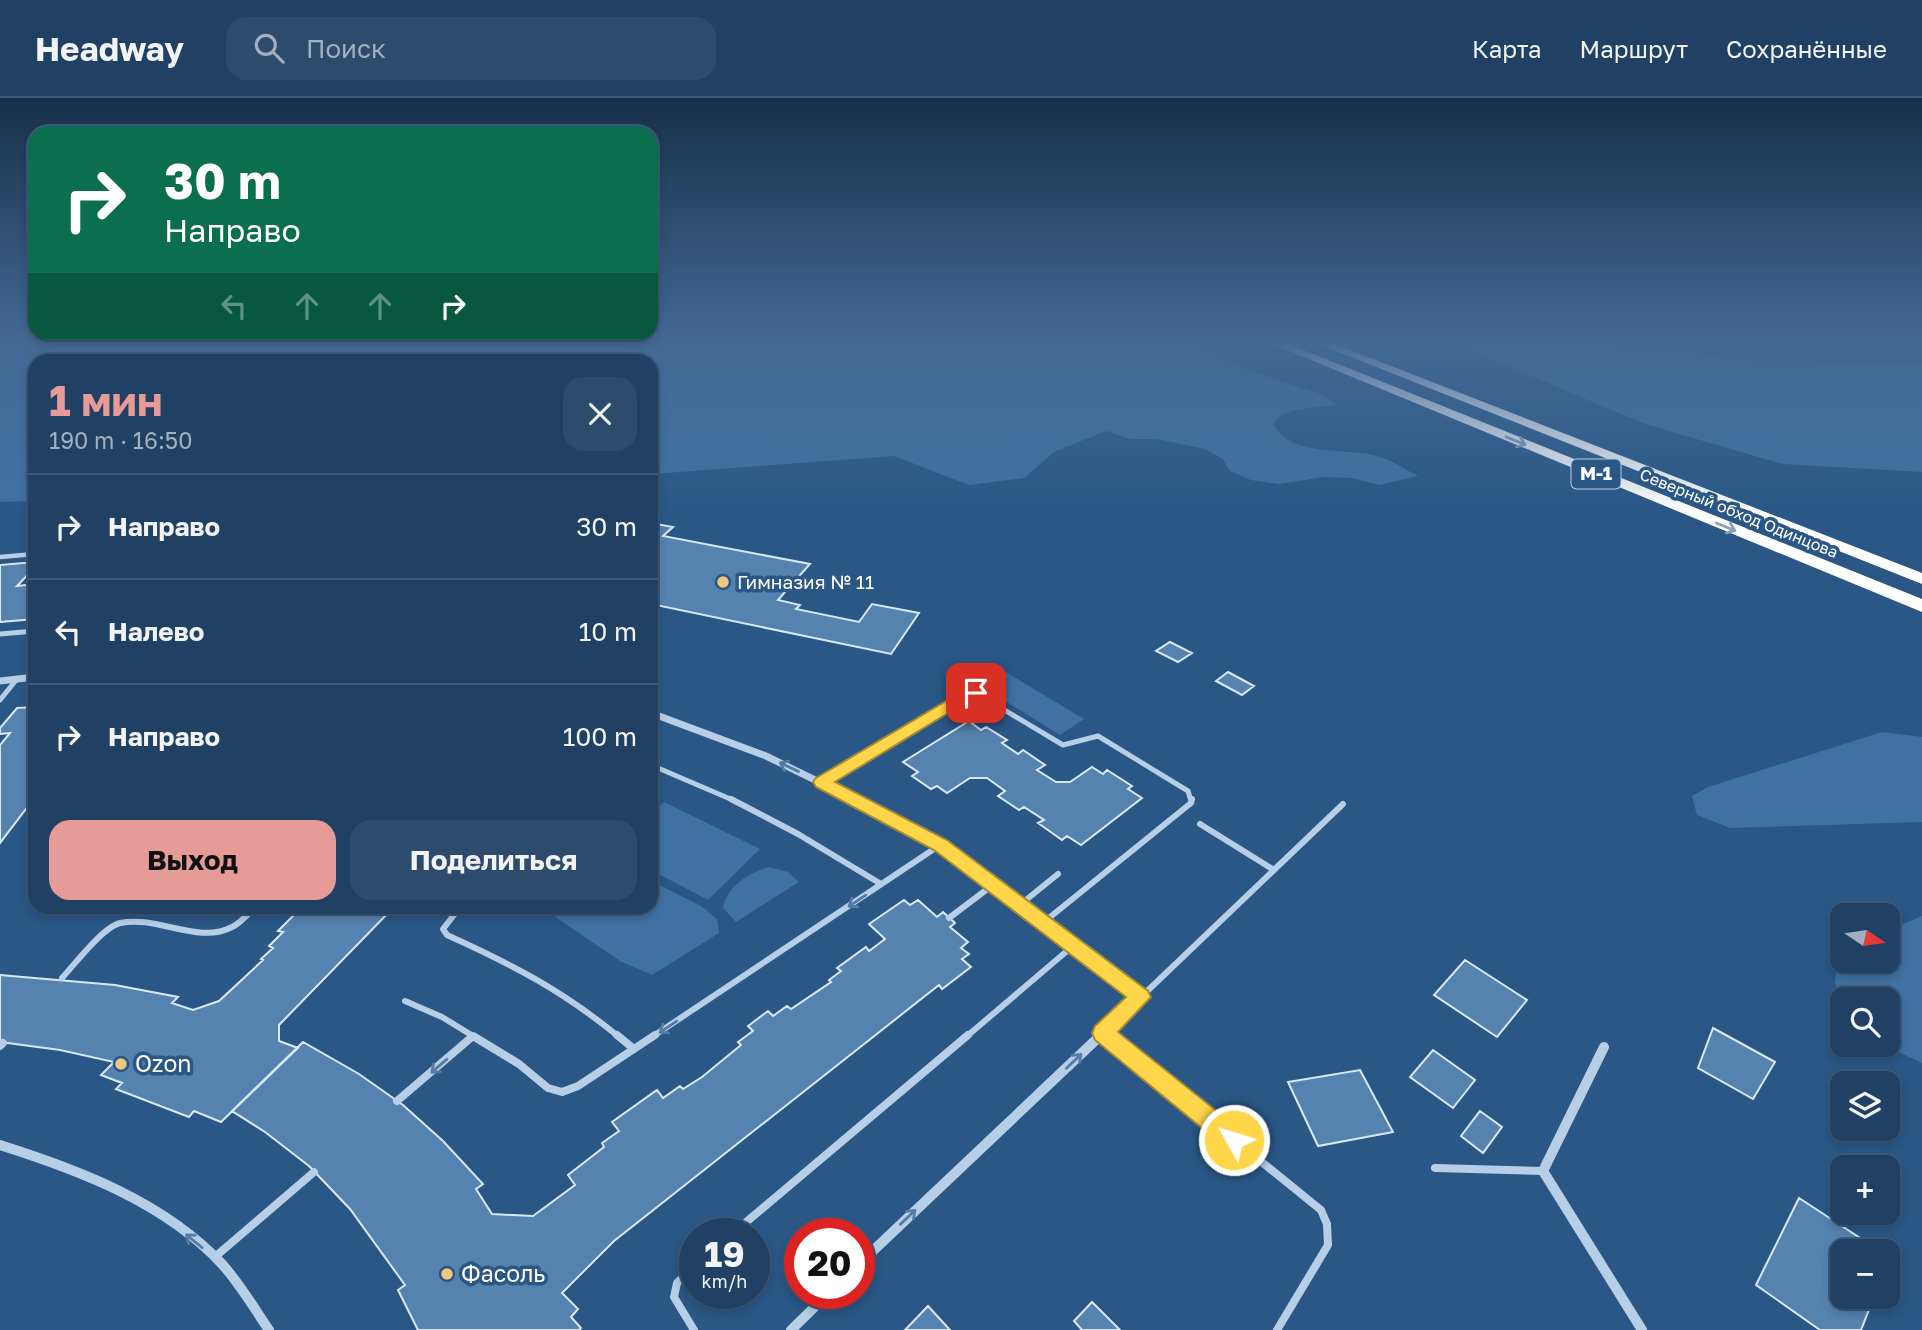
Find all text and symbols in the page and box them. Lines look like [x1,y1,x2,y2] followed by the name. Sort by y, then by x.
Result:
[226,17,716,80] search box
[35,29,184,68] text: Headway
[250,29,288,67] icon: search
[306,33,386,64] text: Поиск
[1472,34,1542,63] text: Карта
[1580,34,1688,63] text: Маршрут
[1726,34,1887,63] text: Сохранённые
[164,151,281,210] text: 30 m
[49,154,140,245] icon: right
[164,211,301,249] text: Направо
[215,287,253,325] icon: left
[288,287,326,325] icon: ahead
[361,287,399,325] icon: ahead
[434,287,472,325] icon: right
[49,375,163,425] text: 1 мин
[563,377,637,451] button: close
[49,426,192,454] text: 190 m · 16:50
[1505,435,1526,448] one-way arrow
[1572,460,1620,488] road number: М-1
[1637,464,1841,562] street label: Северный обход Одинцова
[49,508,87,546] icon: right
[108,511,220,542] text: Направо
[576,511,637,542] text: 30 m
[1715,522,1737,535] one-way arrow
[737,570,874,593] place label: Гимназия № 11
[715,574,731,590] marker: Гимназия № 11
[49,613,87,651] icon: left
[108,616,204,647] text: Налево
[579,616,637,647] text: 10 m
[946,663,1006,723] pin
[957,674,995,712] icon: arrive
[49,718,87,756] icon: right
[108,721,220,752] text: Направо
[563,721,637,752] text: 100 m
[779,760,800,773] one-way arrow
[49,820,336,900] button: Выход
[350,820,637,900] button: Поделиться
[848,893,867,908] one-way arrow
[1830,903,1900,973] north arrow
[1830,903,1900,1309] map controls
[1830,987,1900,1057] button: search
[658,1020,678,1034] one-way arrow
[135,1049,191,1077] place label: Ozon
[1065,1052,1082,1069] one-way arrow
[113,1056,129,1072] marker: Ozon
[430,1058,448,1074] one-way arrow
[1830,1071,1900,1141] button: layers
[1197,1103,1271,1177] position arrow
[1830,1155,1900,1225] button: +
[900,1208,917,1225] one-way arrow
[784,1218,875,1309] speed limit sign: 20
[186,1233,204,1248] one-way arrow
[704,1233,745,1275] text: 19
[1830,1239,1900,1309] button: −
[461,1259,545,1287] place label: Фасоль
[439,1266,455,1282] marker: Фасоль
[702,1270,747,1292] text: km/h

